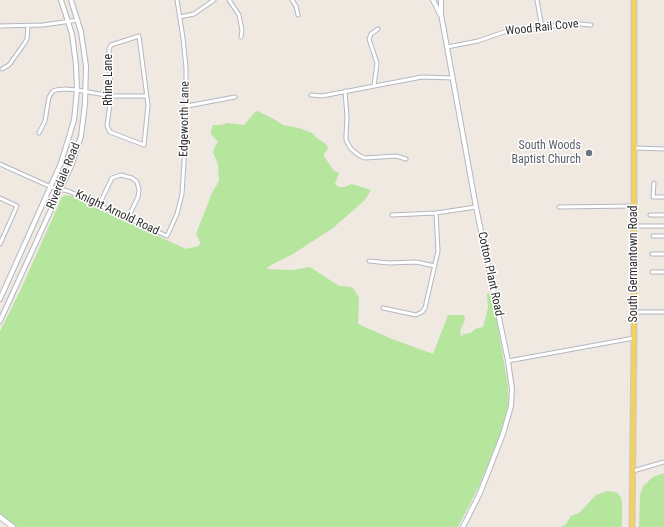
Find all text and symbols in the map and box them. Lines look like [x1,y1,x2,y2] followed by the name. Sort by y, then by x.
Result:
[505,17,579,39] street label: Wood Rail Cove
[102,54,116,106] street label: Rhine Lane
[177,81,193,157] street label: Edgeworth Lane
[511,139,581,167] place label: South Woods Baptist Church
[44,141,84,211] street label: Riverdale Road
[584,148,594,158] marker: South Woods Baptist Church
[73,187,161,239] street label: Knight Arnold Road
[627,205,641,323] street label: South Germantown Road
[474,231,506,317] street label: Cotton Plant Road

